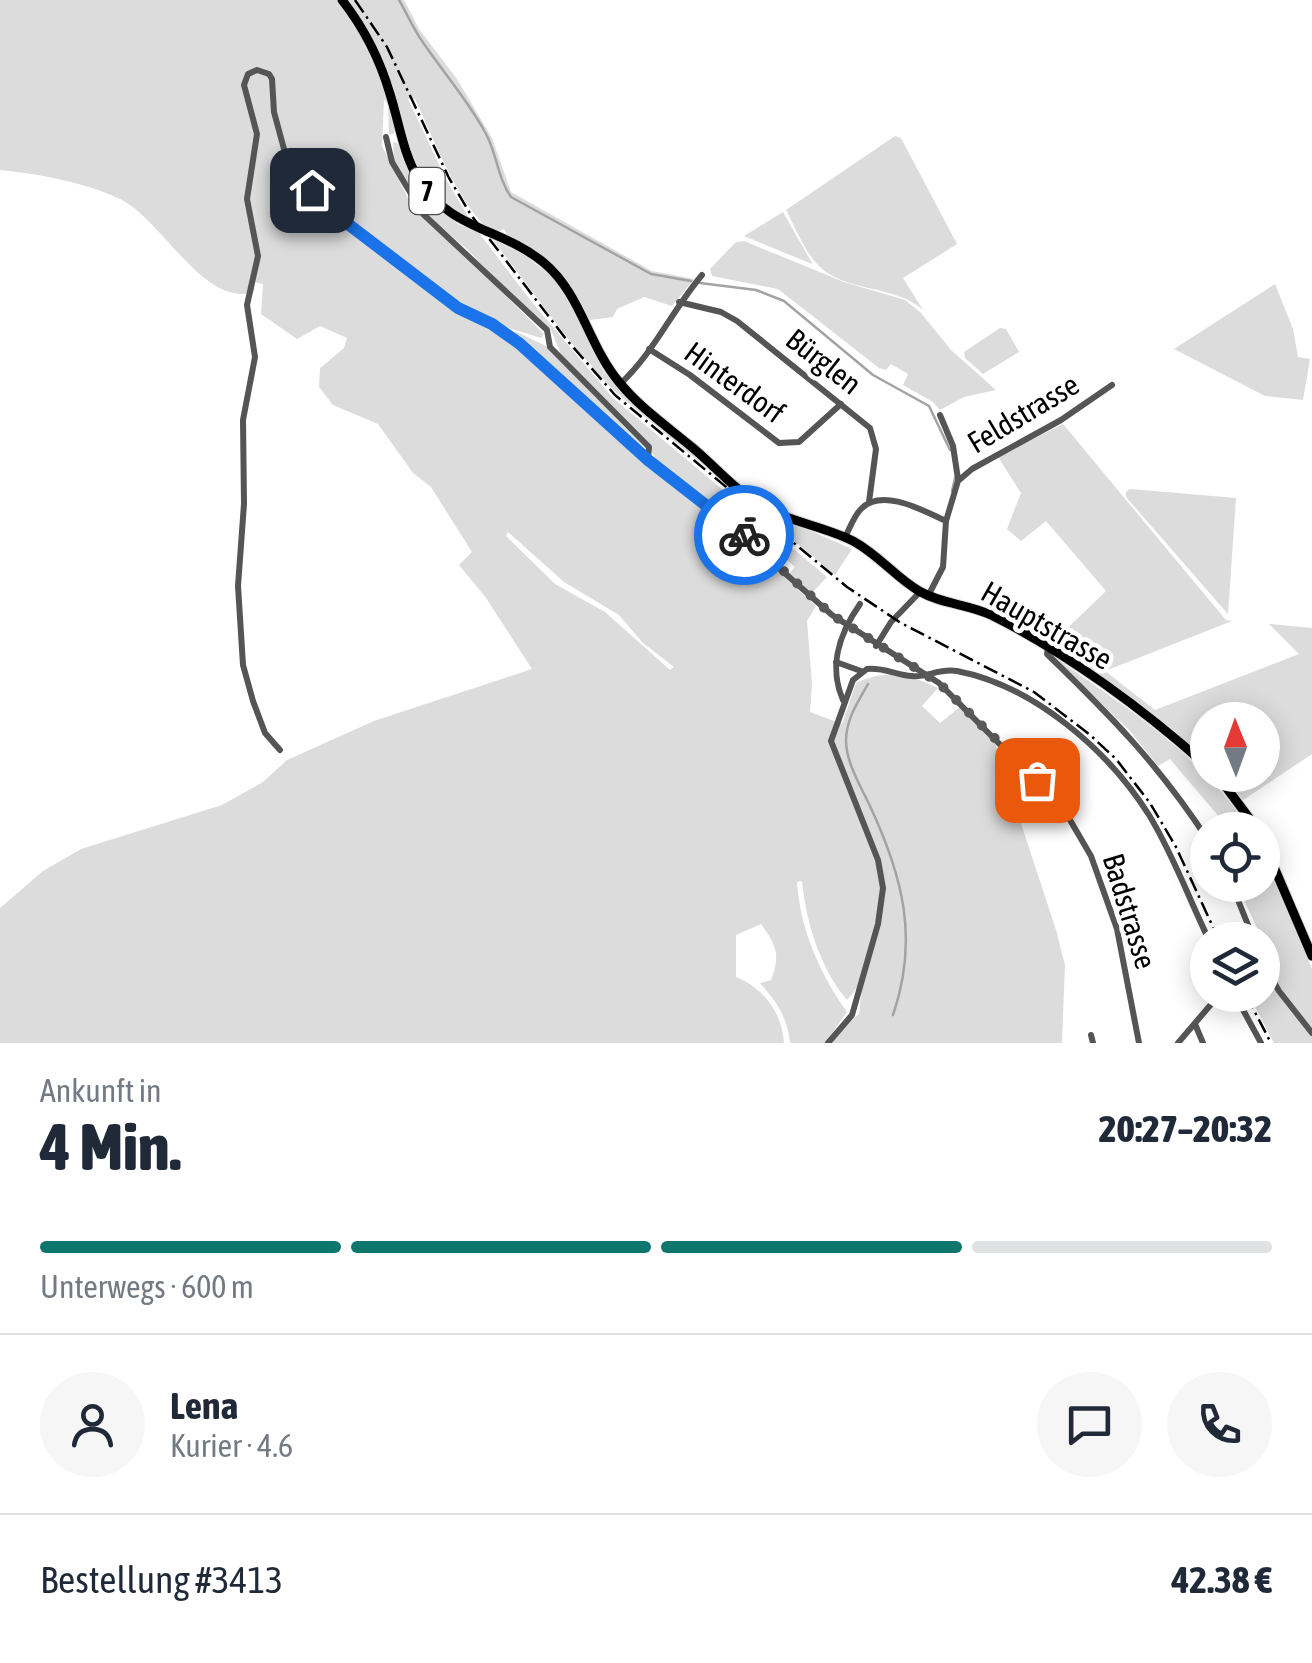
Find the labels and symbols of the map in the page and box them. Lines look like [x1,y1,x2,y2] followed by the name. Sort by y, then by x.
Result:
[270,148,355,233] pin
[410,168,444,214] road number: 7
[780,321,868,401] street label: Bürglen
[679,334,791,430] street label: Hinterdorf
[961,367,1085,459] street label: Feldstrasse
[694,485,794,585] courier
[976,574,1118,676] street label: Hauptstrasse
[1190,702,1280,792] north arrow
[995,738,1080,823] pin
[1096,849,1164,973] street label: Badstrasse

